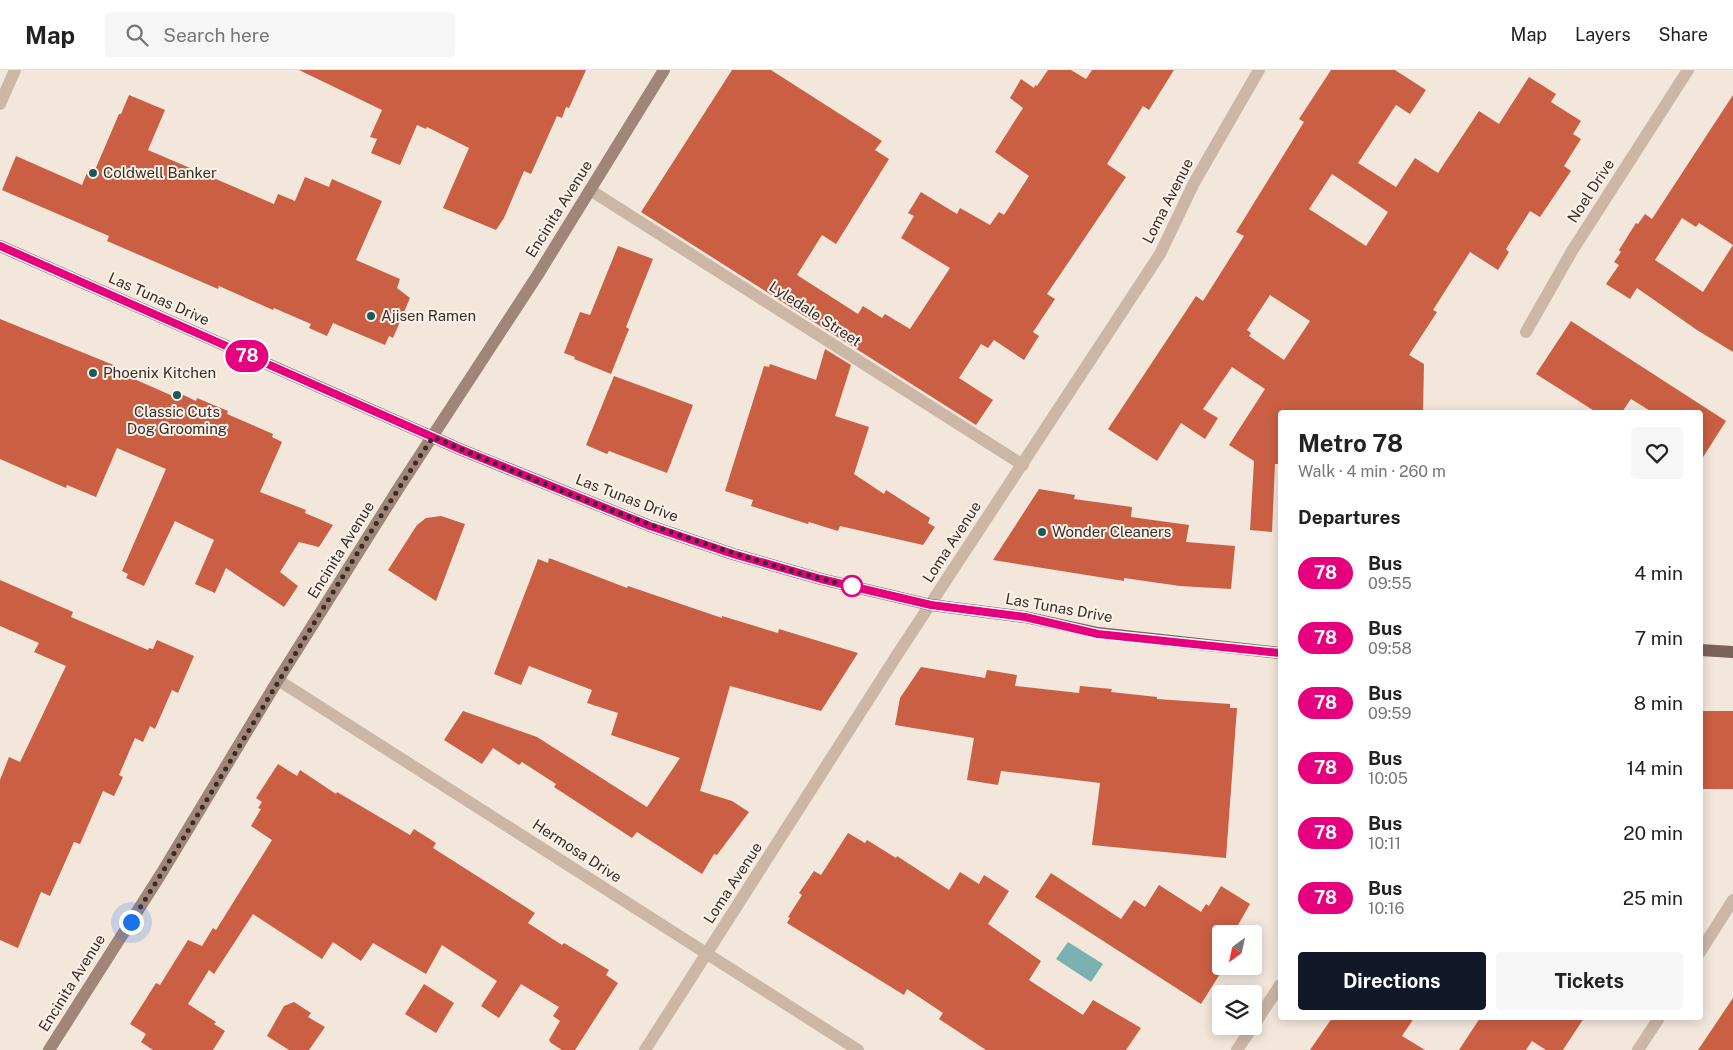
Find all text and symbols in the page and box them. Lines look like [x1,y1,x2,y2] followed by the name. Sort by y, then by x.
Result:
[105,12,455,57] search box
[25,21,75,49] text: Map
[123,21,151,49] icon: search
[163,24,270,46] text: Search here
[1511,24,1547,45] text: Map
[1575,24,1631,45] text: Layers
[1659,24,1708,45] text: Share
[1139,155,1196,246] street label: Loma Avenue
[1564,156,1617,226] street label: Noel Drive
[522,157,595,260] street label: Encinita Avenue
[103,164,217,181] place label: Coldwell Banker
[87,167,99,179] marker: Coldwell Banker
[106,269,212,328] street label: Las Tunas Drive
[766,278,865,350] street label: Lyledale Street
[381,307,476,324] place label: Ajisen Ramen
[365,310,377,322] marker: Ajisen Ramen
[224,340,270,372] line badge: 78
[235,345,259,366] text: 78
[103,364,216,381] place label: Phoenix Kitchen
[87,367,99,379] marker: Phoenix Kitchen
[171,389,183,401] marker: Classic Cuts Dog Grooming
[127,403,227,437] place label: Classic Cuts Dog Grooming
[1631,427,1683,479] button: heart
[1298,429,1403,457] text: Metro 78
[1298,462,1446,481] text: Walk · 4 min · 260 m
[573,470,681,525] street label: Las Tunas Drive
[304,498,377,601] street label: Encinita Avenue
[919,498,984,585] street label: Loma Avenue
[1298,506,1401,528] text: Departures
[1052,523,1171,540] place label: Wonder Cleaners
[1036,526,1048,538] marker: Wonder Cleaners
[1368,552,1402,574] text: Bus
[1314,562,1337,583] text: 78
[1634,562,1683,584] text: 4 min
[1368,574,1412,593] text: 09:55
[841,575,863,597] unlabelled marker
[1004,590,1114,625] street label: Las Tunas Drive
[1368,617,1402,639] text: Bus
[1314,627,1337,648] text: 78
[1635,627,1683,649] text: 7 min
[1368,639,1412,658] text: 09:58
[1368,682,1402,704] text: Bus
[1314,692,1337,713] text: 78
[1634,692,1683,714] text: 8 min
[1368,704,1412,723] text: 09:59
[1368,747,1402,769] text: Bus
[1314,757,1337,778] text: 78
[1626,757,1683,779] text: 14 min
[1368,769,1408,788] text: 10:05
[1368,812,1402,834] text: Bus
[530,816,625,886] street label: Hermosa Drive
[1314,822,1337,843] text: 78
[1623,822,1683,844] text: 20 min
[1368,834,1401,853] text: 10:11
[700,839,765,926] street label: Loma Avenue
[1368,877,1402,899] text: Bus
[1314,887,1337,908] text: 78
[1623,887,1683,909] text: 25 min
[1368,899,1404,918] text: 10:16
[119,910,144,935] your location
[1212,925,1262,975] north arrow
[1212,925,1262,1035] map controls
[35,931,108,1034] street label: Encinita Avenue
[1298,952,1486,1010] button: Directions
[1496,952,1683,1010] button: Tickets
[1212,985,1262,1035] button: layers

